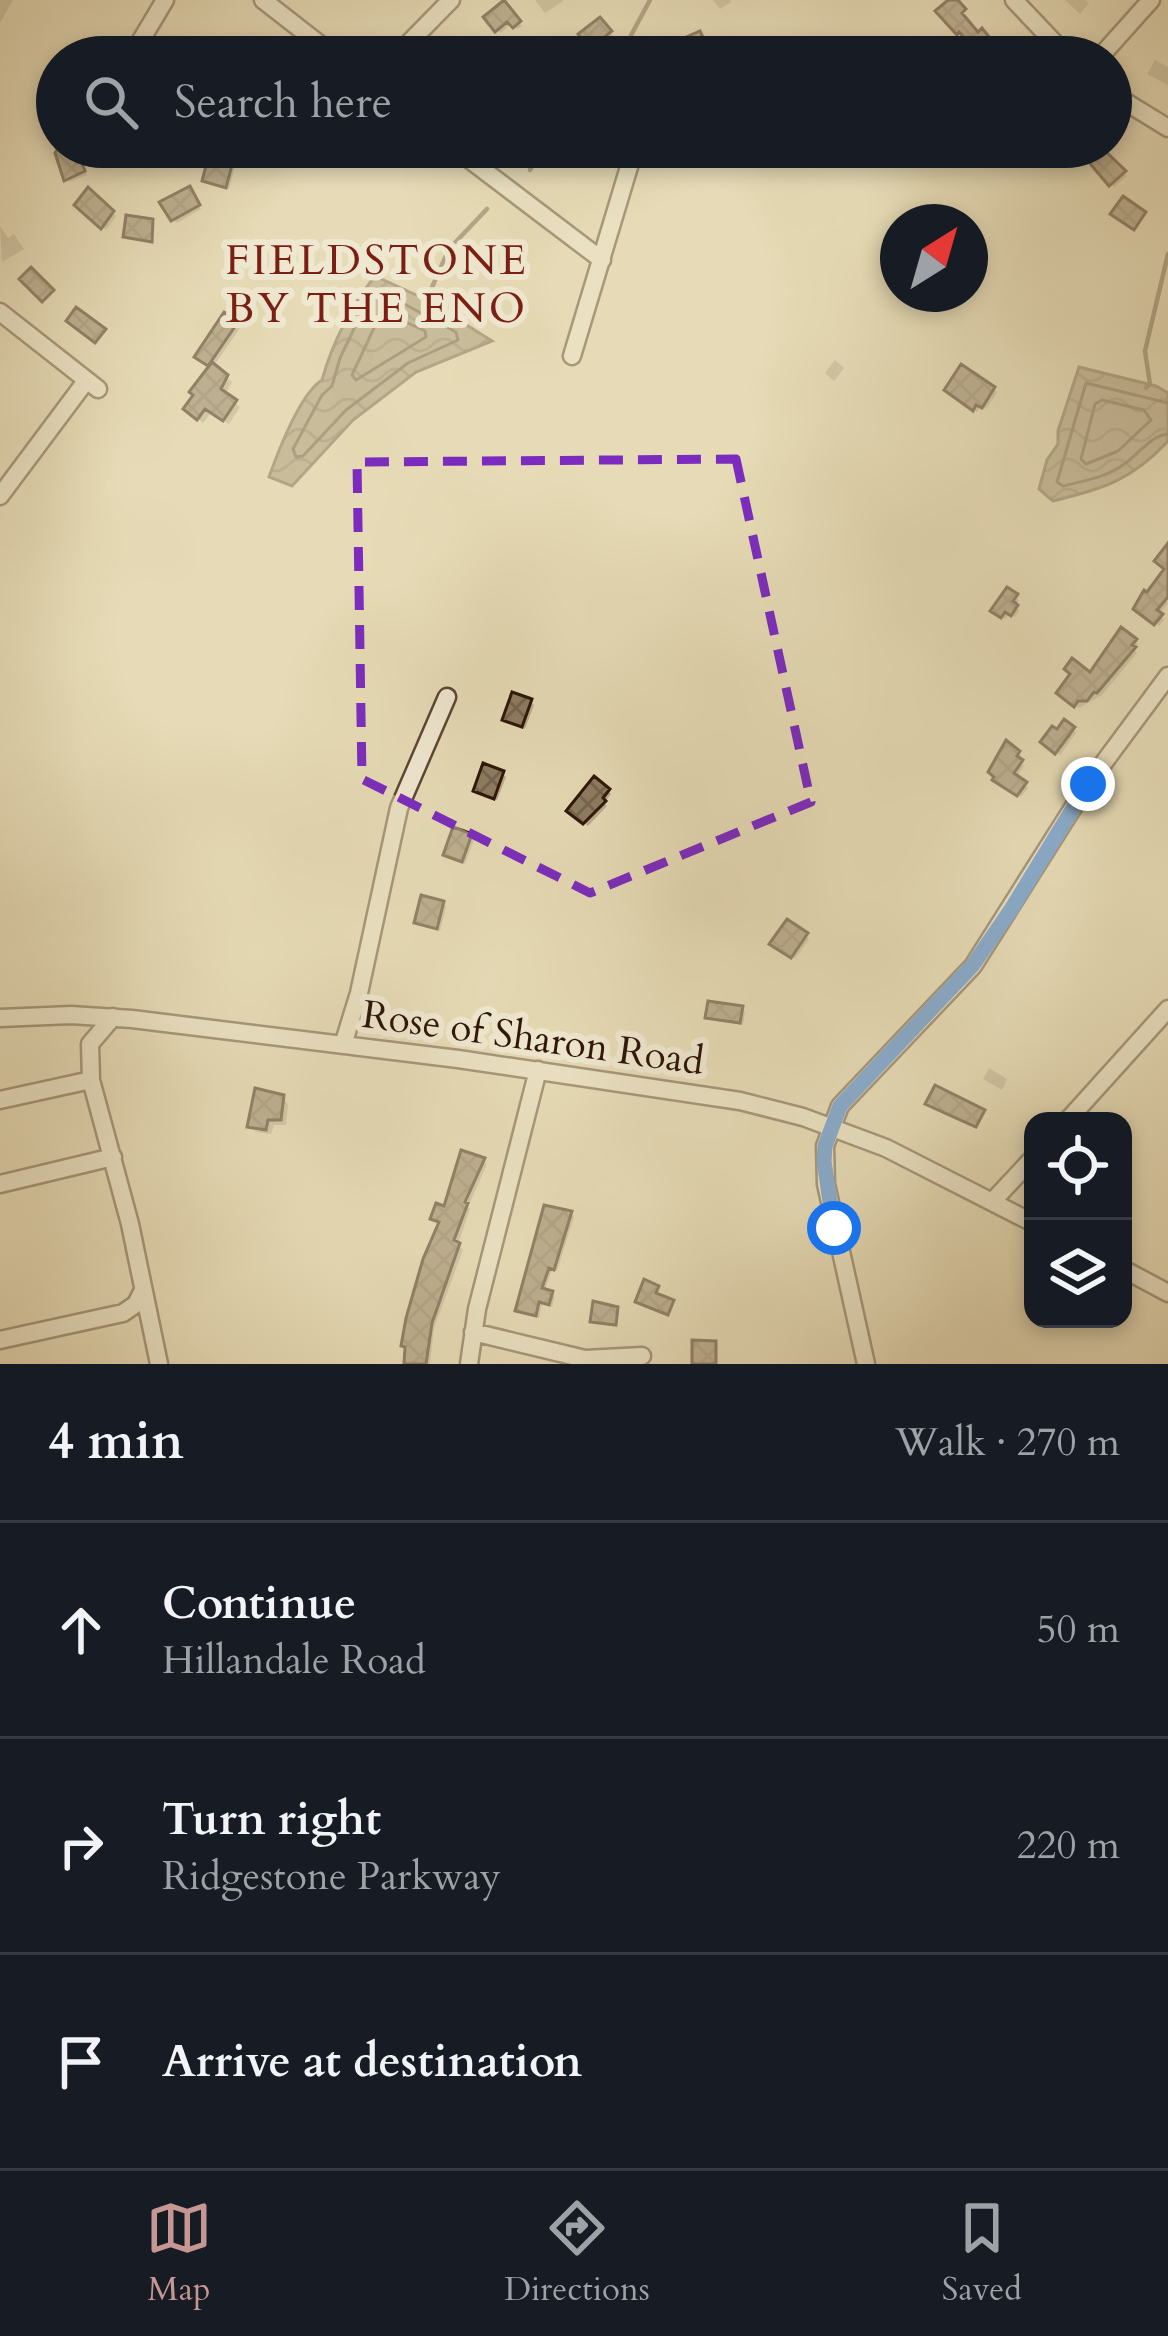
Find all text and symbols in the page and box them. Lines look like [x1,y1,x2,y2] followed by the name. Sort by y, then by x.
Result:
[36,36,1132,168] search box
[78,69,144,135] icon: search
[174,72,392,133] text: Search here
[880,204,988,312] north arrow
[225,232,529,337] district label: FIELDSTONE BY THE ENO
[1061,757,1115,811] route end
[359,988,707,1088] street label: Rose of Sharon Road
[1024,1112,1132,1328] map controls
[1024,1112,1132,1220] button: locate
[807,1201,861,1255] route start
[1024,1220,1132,1328] button: layers
[48,1407,184,1477] text: 4 min
[895,1416,1120,1469] text: Walk · 270 m
[162,1573,356,1634] text: Continue
[48,1597,114,1663] icon: ahead
[1037,1603,1120,1656] text: 50 m
[162,1634,426,1687] text: Hillandale Road
[162,1789,381,1850] text: Turn right
[48,1813,114,1879] icon: right
[1017,1819,1120,1872] text: 220 m
[162,1850,501,1903] text: Ridgestone Parkway
[48,2029,114,2095] icon: arrive
[162,2031,582,2092] text: Arrive at destination
[146,2195,212,2312] tab: Map
[504,2195,650,2312] tab: Directions
[942,2195,1022,2312] tab: Saved

